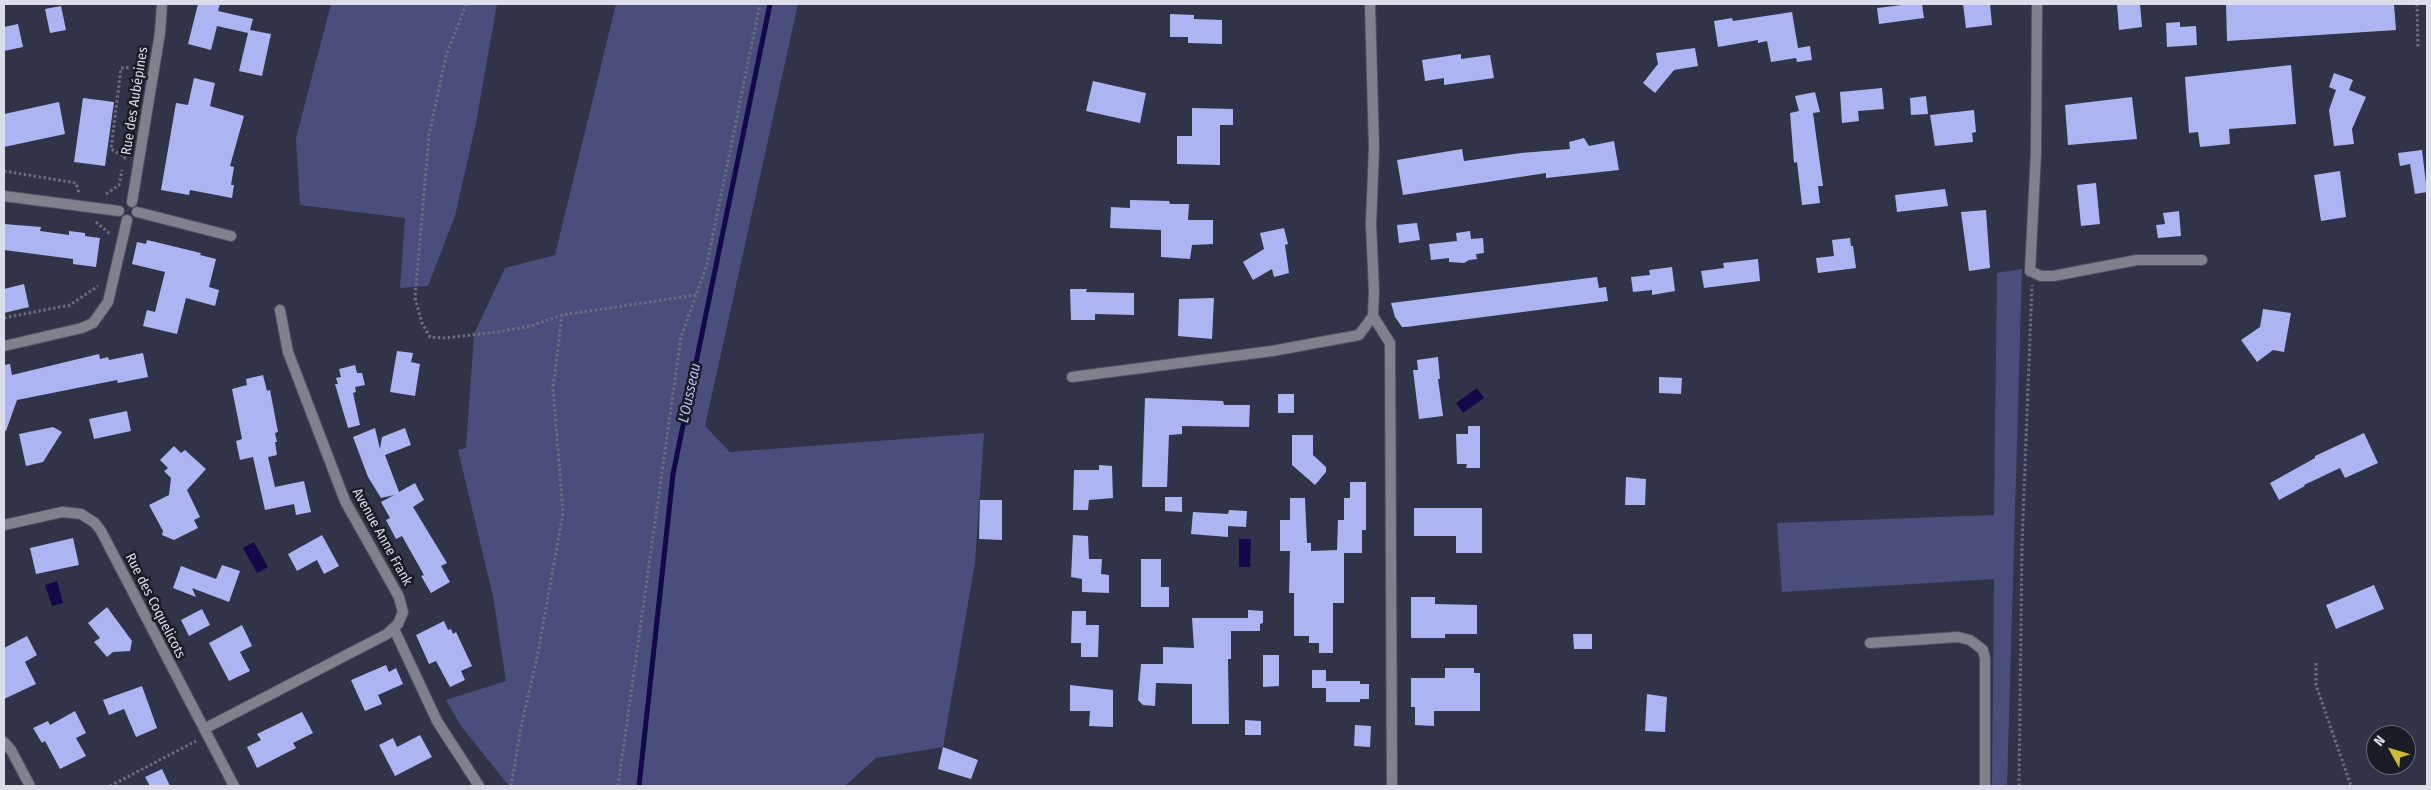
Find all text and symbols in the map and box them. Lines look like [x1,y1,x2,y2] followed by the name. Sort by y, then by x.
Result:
[118,46,152,156] street label: Rue des Aubépines
[675,362,705,424] water label: L'Ousseau
[348,485,416,589] street label: Avenue Anne Frank
[121,551,189,661] street label: Rue des Coquelicots
[2366,725,2416,775] north arrow
[2370,732,2389,749] text: N

